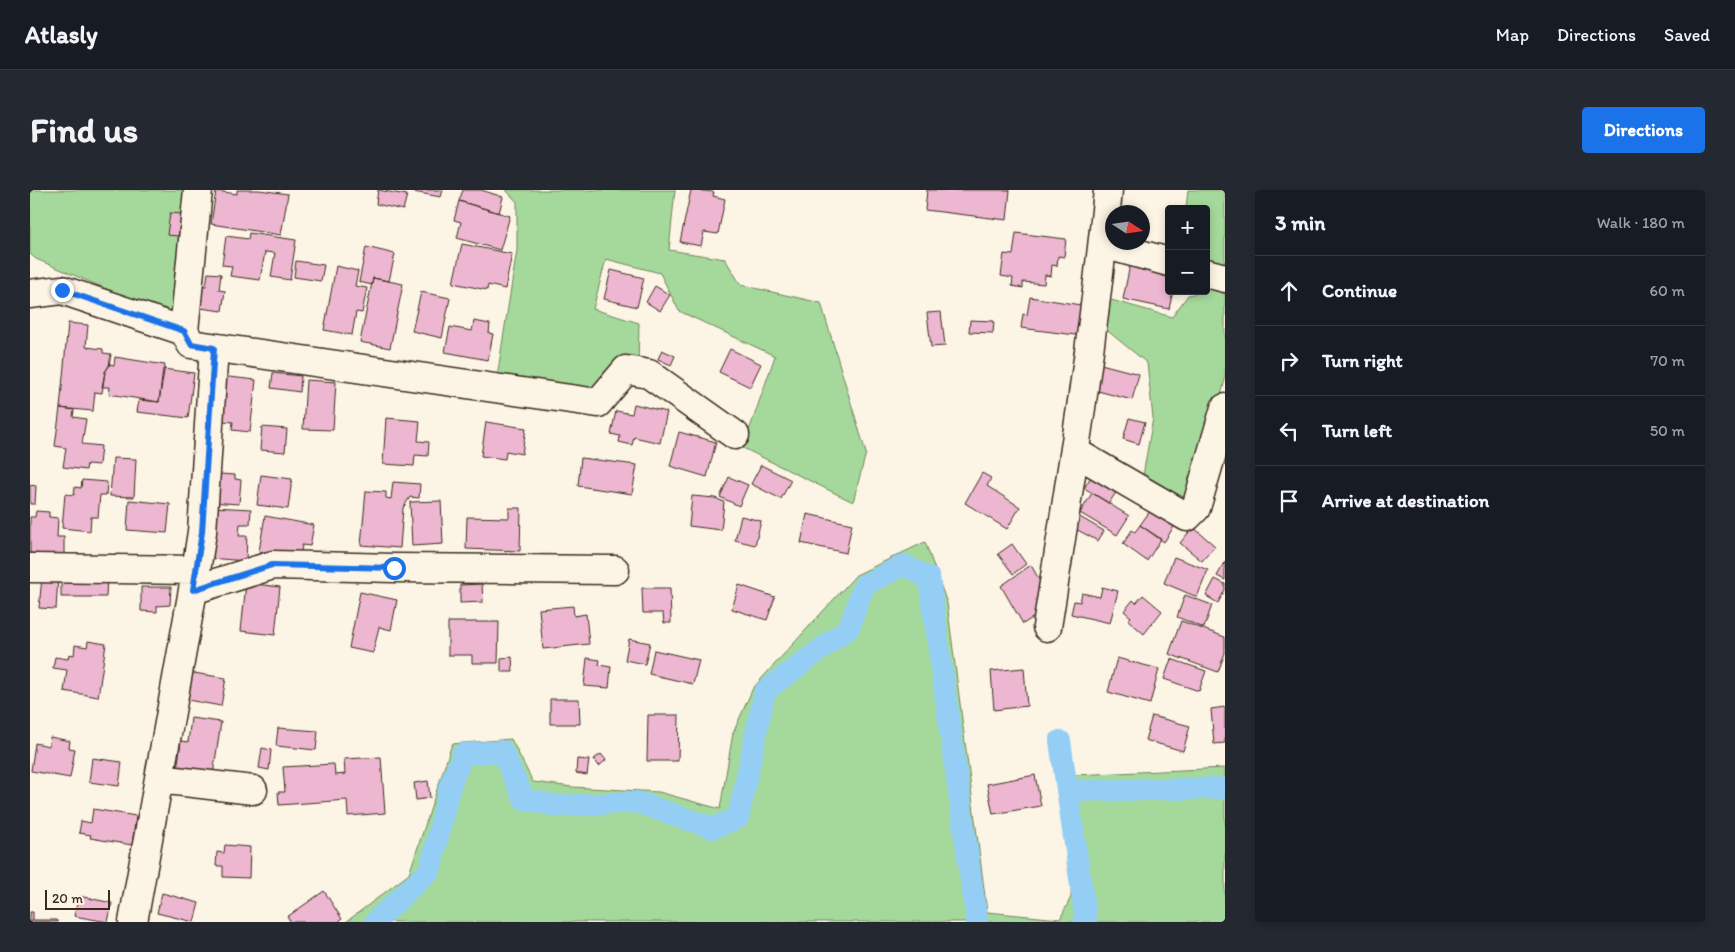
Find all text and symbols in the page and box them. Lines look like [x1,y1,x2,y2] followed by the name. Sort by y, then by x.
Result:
[25,20,98,49] text: Atlasly
[1496,24,1529,46] text: Map
[1557,24,1636,46] text: Directions
[1664,24,1710,46] text: Saved
[1582,107,1705,153] button: Directions
[30,109,138,151] text: Find us
[1105,205,1150,250] north arrow
[1165,205,1210,295] map controls
[1165,205,1210,250] button: +
[1275,210,1325,235] text: 3 min
[1597,213,1685,232] text: Walk · 180 m
[1165,250,1210,295] button: −
[1275,277,1303,305] icon: ahead
[51,279,74,302] route end
[1322,279,1397,302] text: Continue
[1650,281,1685,300] text: 60 m
[1275,347,1303,375] icon: right
[1322,349,1403,372] text: Turn right
[1650,351,1685,370] text: 70 m
[1275,417,1303,445] icon: left
[1322,419,1392,442] text: Turn left
[1650,421,1685,440] text: 50 m
[1275,487,1303,515] icon: arrive
[1322,489,1489,512] text: Arrive at destination
[383,557,406,580] route start
[45,887,110,910] scale bar
[52,890,83,907] text: 20 m

